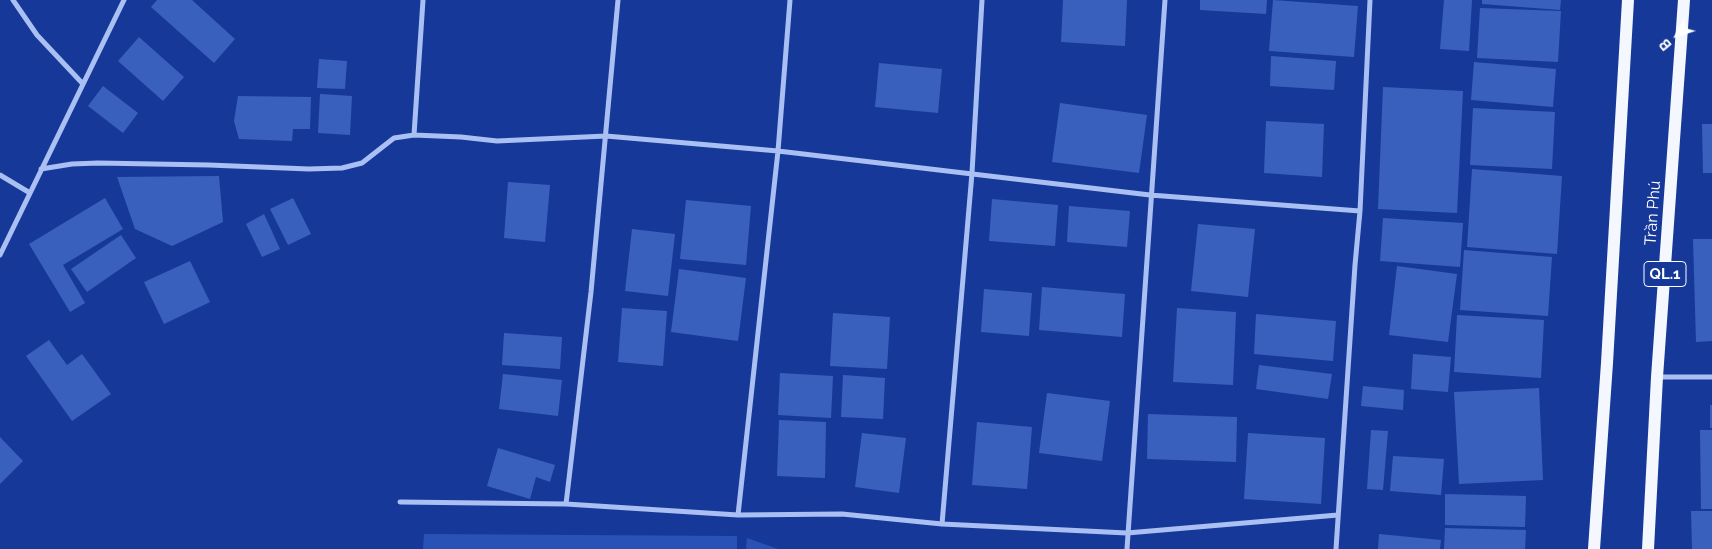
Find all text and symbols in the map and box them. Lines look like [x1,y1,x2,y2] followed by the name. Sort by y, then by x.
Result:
[1652,10,1702,60] north arrow
[1656,36,1675,53] text: B
[1641,180,1665,246] street label: Trần Phú
[1644,262,1686,286] road number: QL.1

